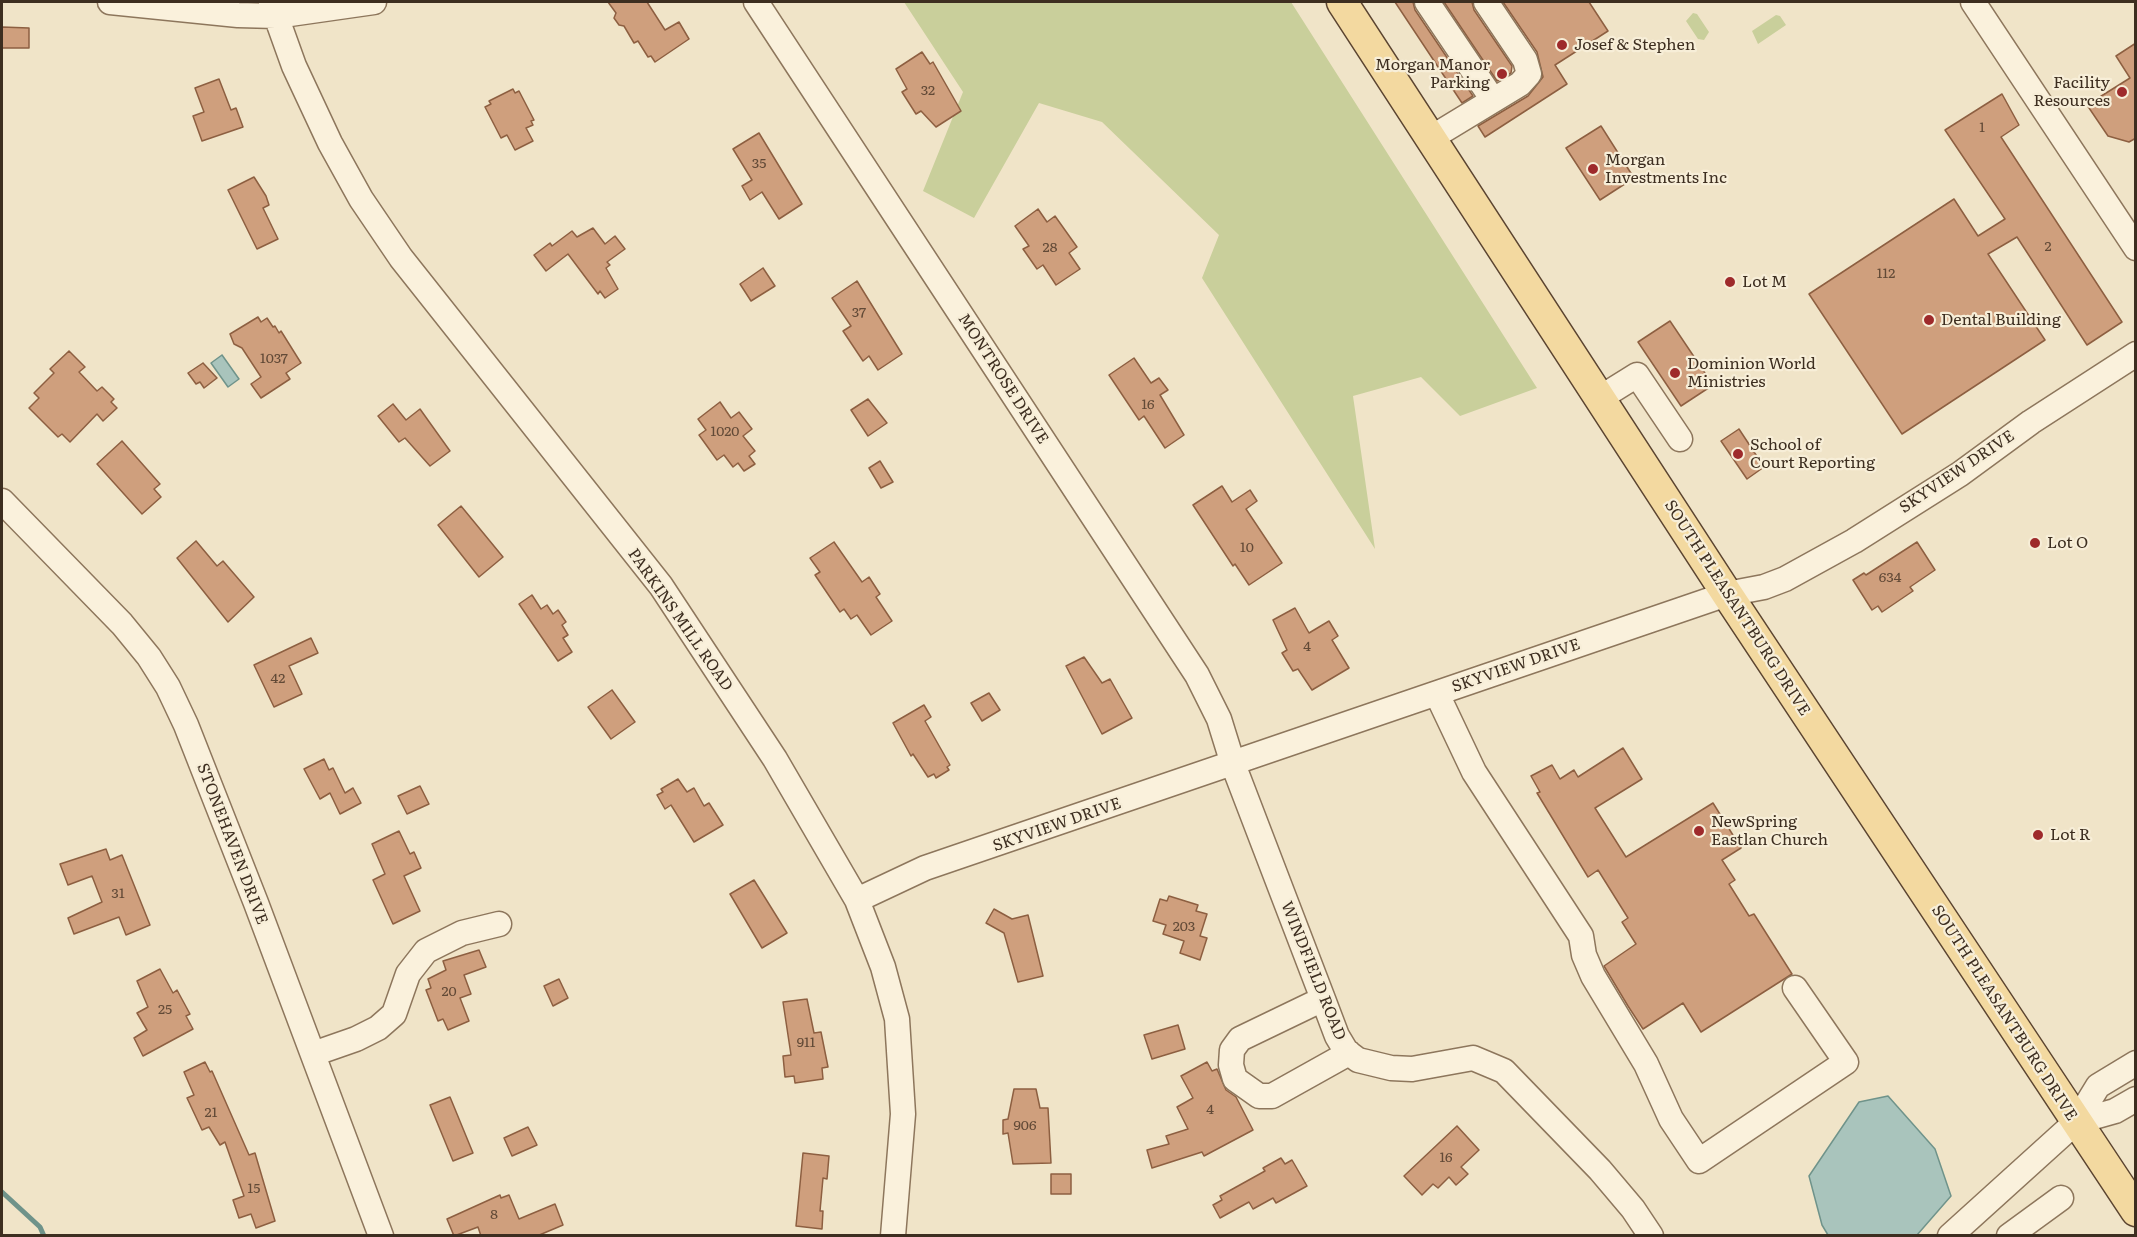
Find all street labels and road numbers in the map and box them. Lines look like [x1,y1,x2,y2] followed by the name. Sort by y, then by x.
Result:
[954,310,1052,448] street label: MONTROSE DRIVE
[1896,426,2018,518] street label: SKYVIEW DRIVE
[1660,497,1814,719] street label: SOUTH PLEASANTBURG DRIVE
[624,545,736,695] street label: PARKINS MILL ROAD
[1449,635,1583,697] street label: SKYVIEW DRIVE
[192,761,272,927] street label: STONEHAVEN DRIVE
[990,794,1124,856] street label: SKYVIEW DRIVE
[1276,899,1350,1043] street label: WINDFIELD ROAD
[1927,902,2081,1124] street label: SOUTH PLEASANTBURG DRIVE

